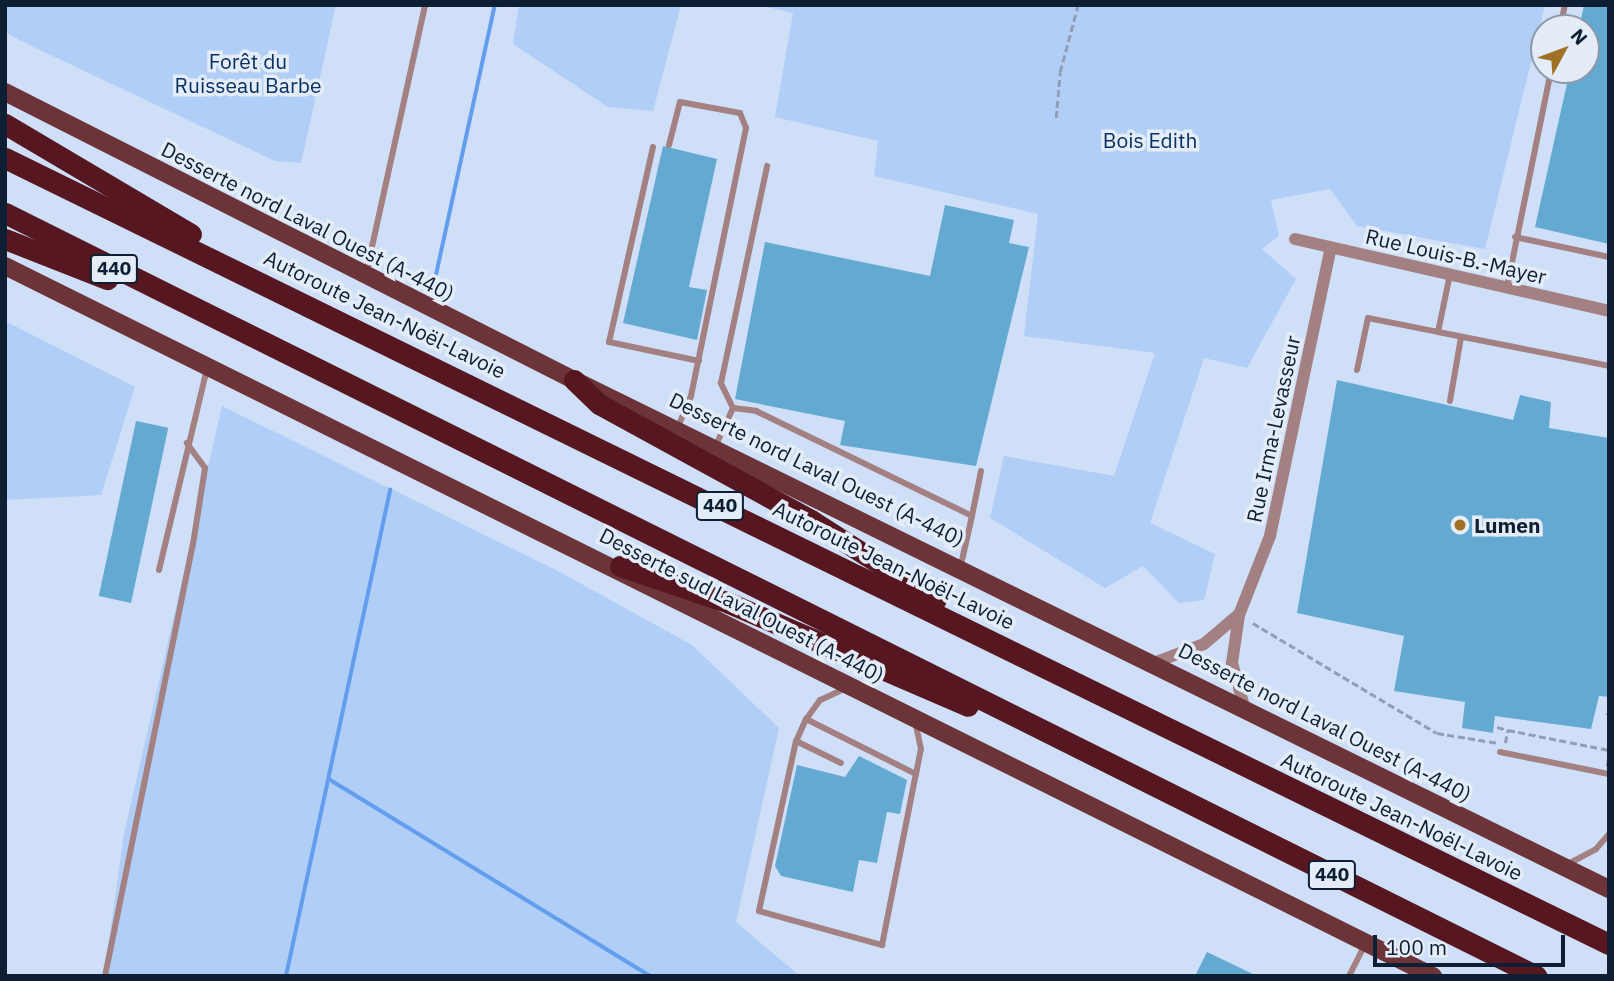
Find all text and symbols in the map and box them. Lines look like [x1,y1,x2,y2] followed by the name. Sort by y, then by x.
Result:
[1530,14,1600,84] north arrow
[1566,23,1593,50] text: N
[175,48,321,98] park label: Forêt du Ruisseau Barbe
[1103,127,1197,153] park label: Bois Edith
[157,136,459,306] street label: Desserte nord Laval Ouest (A-440)
[1363,223,1549,289] street label: Rue Louis-B.-Mayer
[260,244,510,384] street label: Autoroute Jean-Noël-Lavoie
[90,254,138,284] road number: 440
[1241,333,1305,525] street label: Rue Irma-Levasseur
[665,386,969,552] street label: Desserte nord Laval Ouest (A-440)
[696,491,744,522] road number: 440
[769,495,1019,635] street label: Autoroute Jean-Noël-Lavoie
[1474,512,1541,538] place label: Lumen
[1452,517,1468,533] marker: Lumen
[596,522,888,688] street label: Desserte sud Laval Ouest (A-440)
[1174,637,1476,807] street label: Desserte nord Laval Ouest (A-440)
[1277,746,1527,886] street label: Autoroute Jean-Noël-Lavoie
[1308,860,1356,890] road number: 440
[1376,922,1568,966] scale bar
[1386,933,1447,961] text: 100 m

